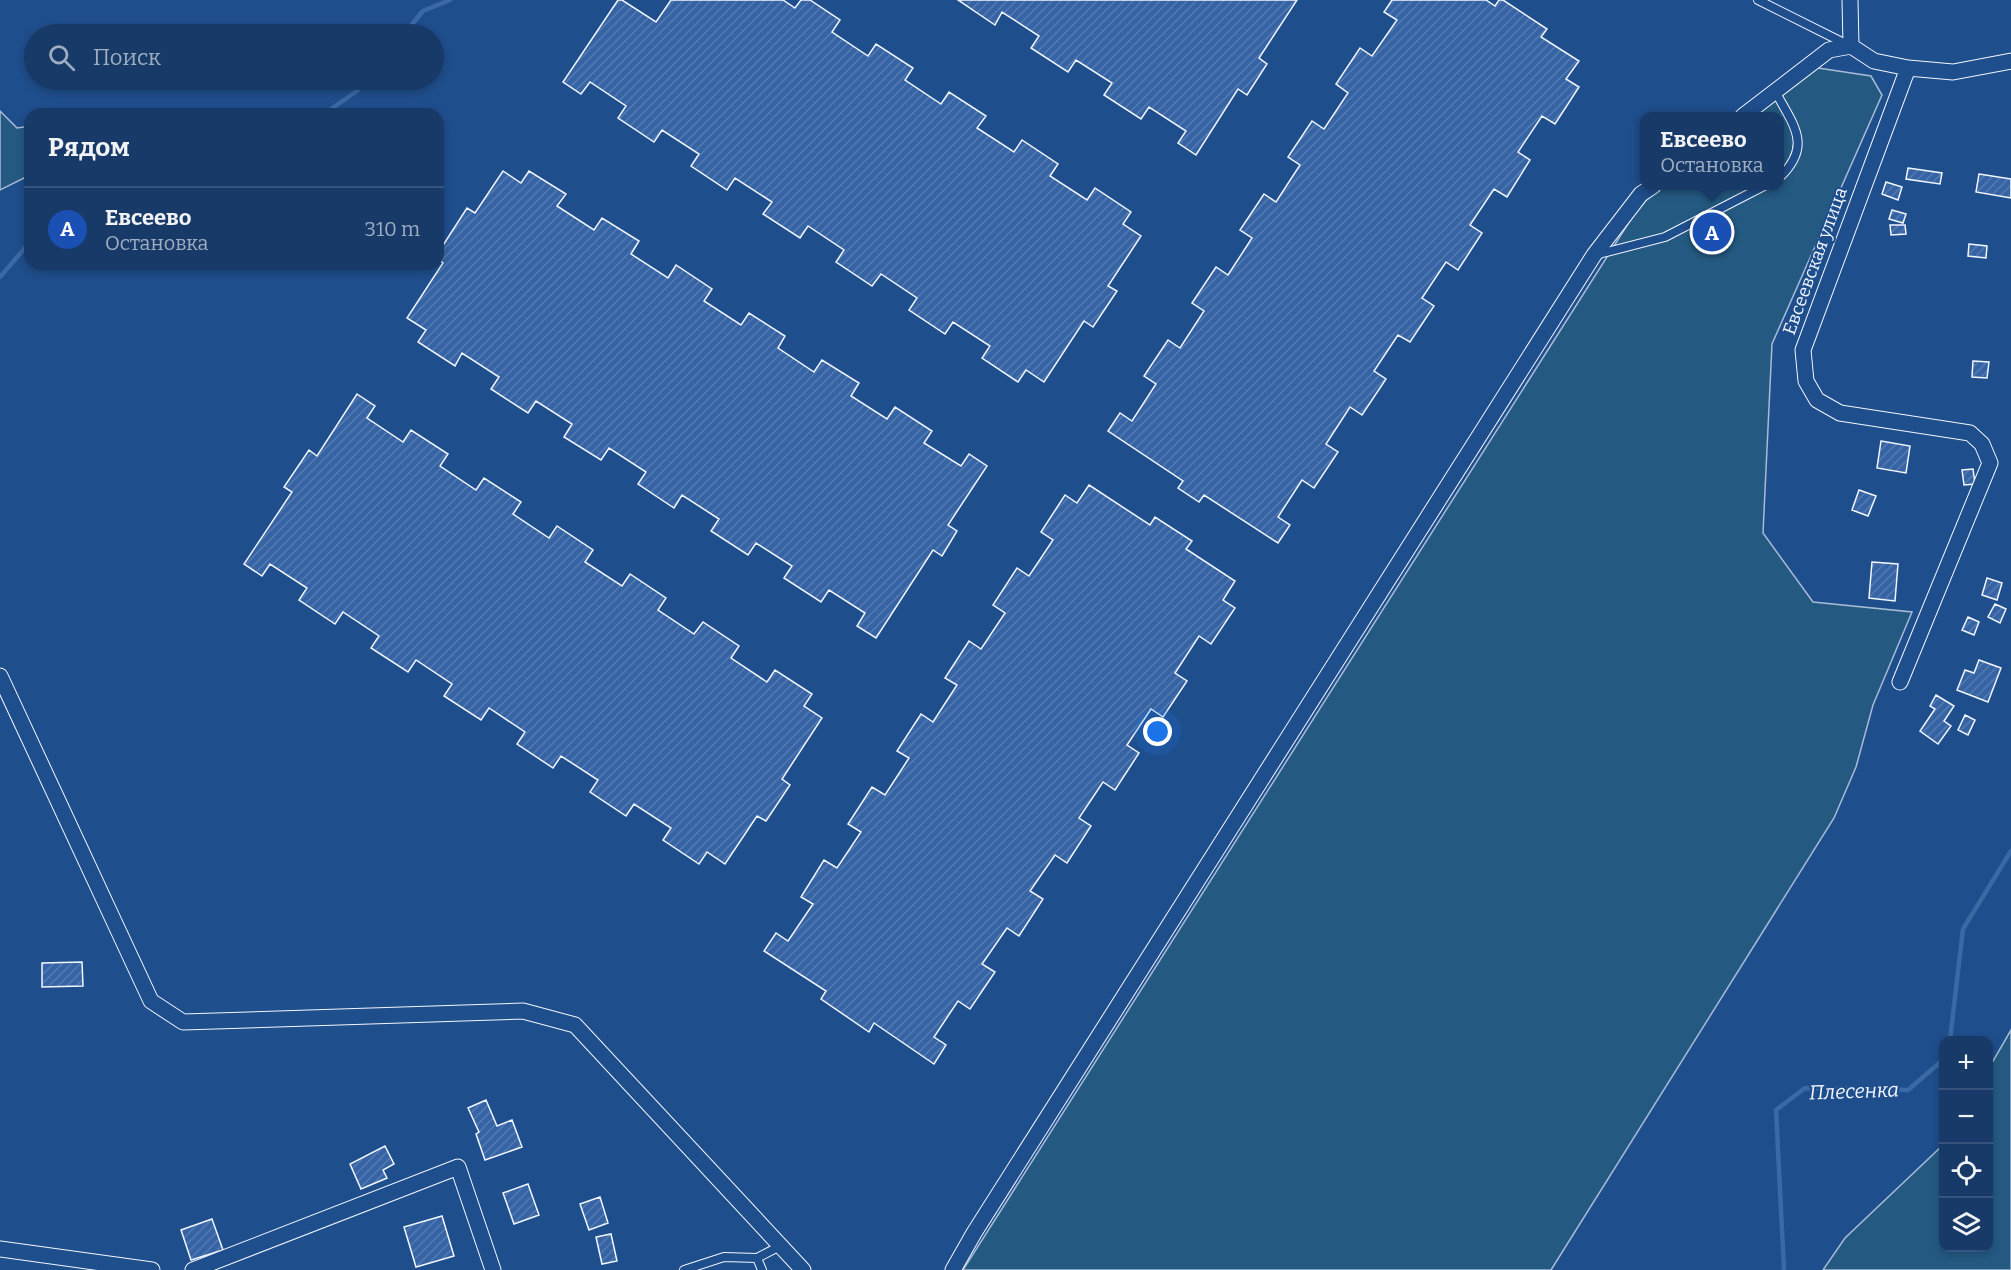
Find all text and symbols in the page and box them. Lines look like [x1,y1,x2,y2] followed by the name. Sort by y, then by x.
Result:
[24,24,444,90] search box
[45,41,78,74] icon: search
[93,44,161,71] text: Поиск
[1640,112,1784,190] popup
[1660,126,1747,153] text: Евсеево
[48,132,130,163] text: Рядом
[1660,153,1764,177] text: Остановка
[1778,184,1852,338] street label: Евсеевская улица
[105,204,192,231] text: Евсеево
[1692,210,1732,254] pin: A
[60,217,75,241] text: A
[365,217,420,241] text: 310 m
[105,231,208,255] text: Остановка
[1143,717,1172,746] your location
[1939,1036,1993,1252] map controls
[1939,1036,1993,1090] button: +
[1809,1077,1899,1105] water label: Плесенка
[1939,1090,1993,1144] button: −
[1939,1144,1993,1198] button: locate
[1939,1198,1993,1252] button: layers

